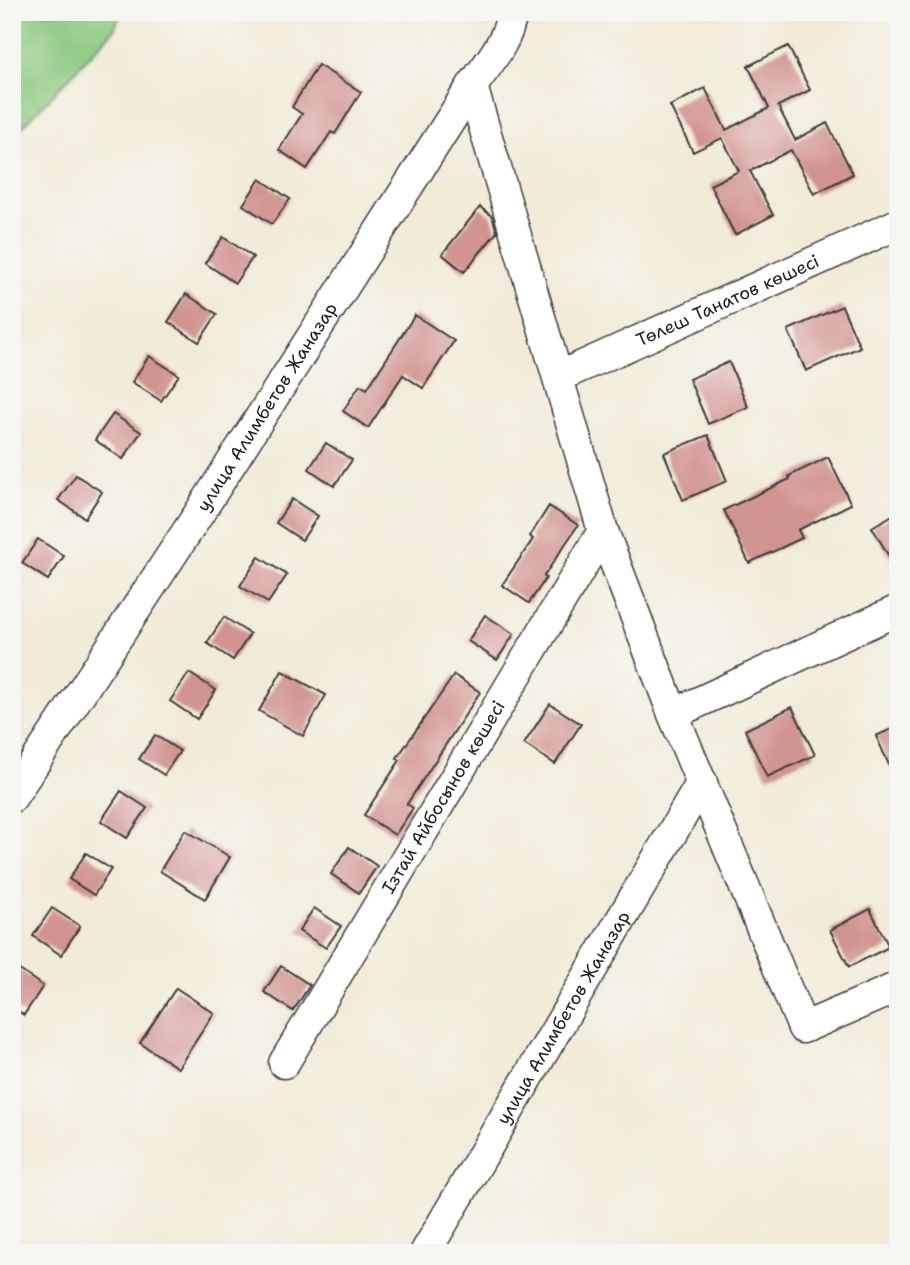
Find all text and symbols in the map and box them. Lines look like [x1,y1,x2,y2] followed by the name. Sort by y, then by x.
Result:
[632,249,823,352] street label: Төлеш Танатов көшесі
[191,298,343,516] street label: улица Алимбетов Жаназар
[376,696,511,898] street label: Ізтай Айбосынов көшесі
[491,907,636,1129] street label: улица Алимбетов Жаназар

